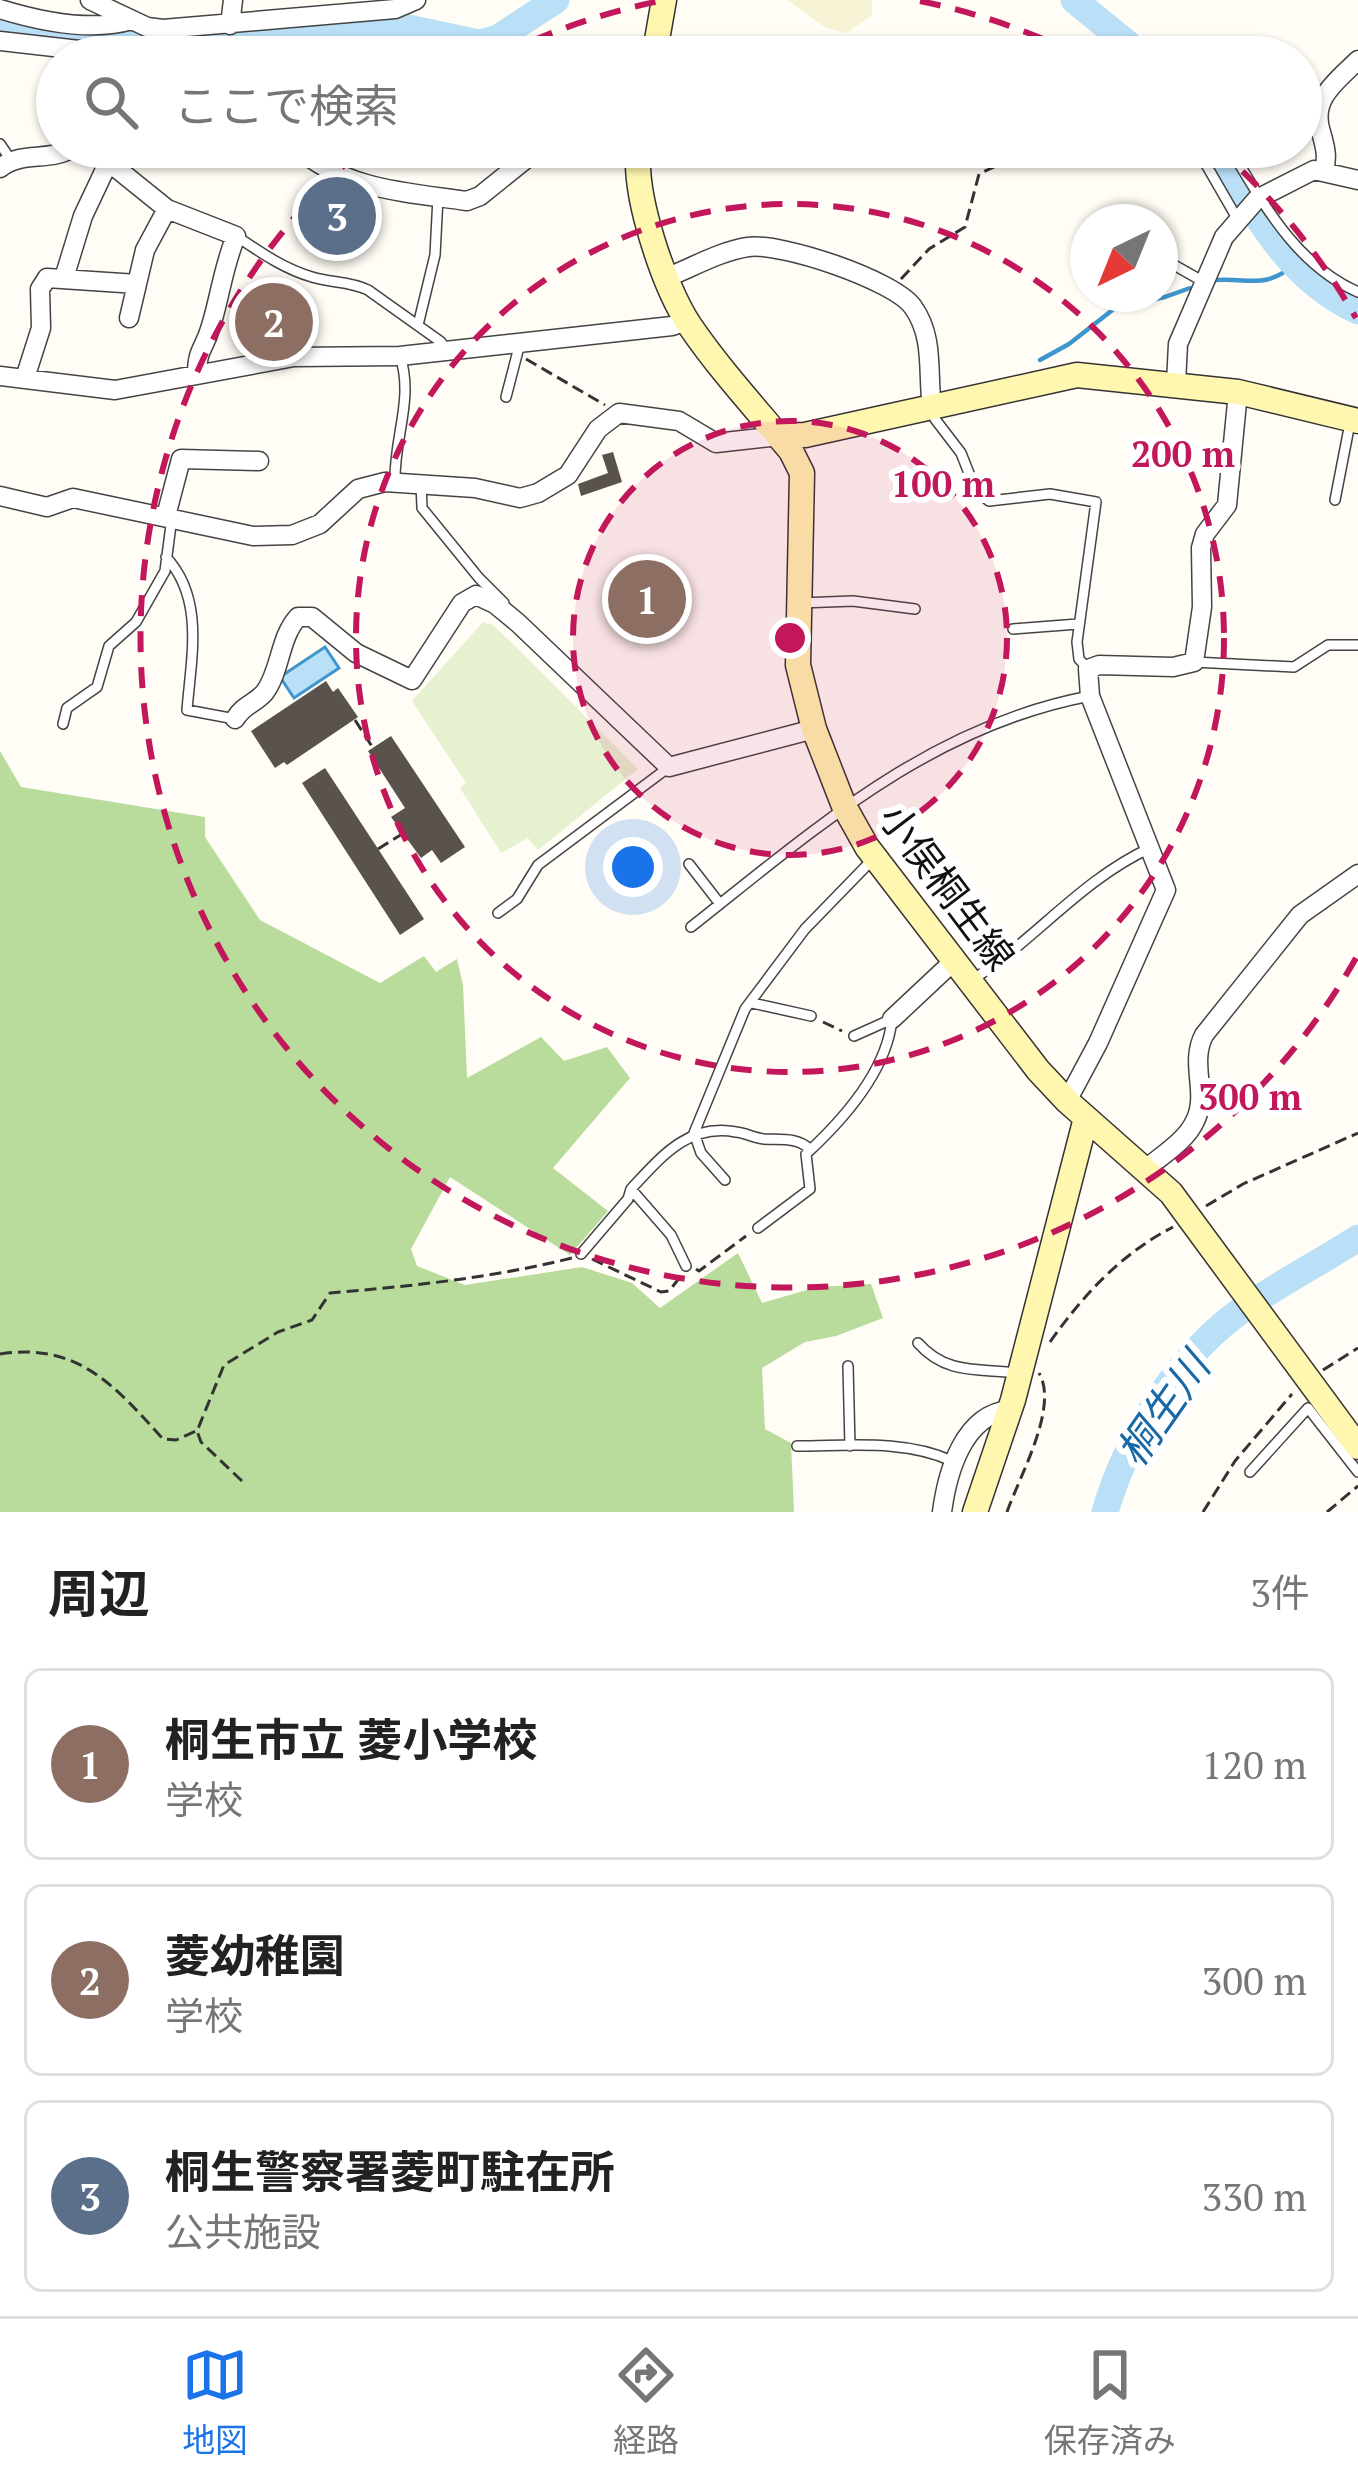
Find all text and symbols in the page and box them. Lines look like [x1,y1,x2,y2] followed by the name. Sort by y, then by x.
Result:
[36,36,1322,168] search box
[78,69,144,135] icon: search
[174,75,399,135] text: ここで検索
[298,171,376,261] pin: 3
[1070,204,1178,312] north arrow
[235,277,313,367] pin: 2
[1131,430,1235,477] text: 200 m
[891,460,995,507] text: 100 m
[608,554,686,644] pin: 1
[769,617,811,659] centre of rings
[868,793,1027,980] street label: 小俣桐生線
[603,837,663,897] your location
[1198,1073,1302,1120] text: 300 m
[1103,1337,1224,1476] water label: 桐生川
[48,1559,150,1627] text: 周辺
[1250,1566,1310,1618] text: 3件
[165,1709,537,1769] text: 桐生市立 菱小学校
[79,1738,101,1790] text: 1
[1202,1738,1307,1790] text: 120 m
[165,1773,243,1825] text: 学校
[165,1925,345,1985] text: 菱幼稚園
[79,1954,101,2006] text: 2
[1202,1954,1307,2006] text: 300 m
[165,1989,243,2041] text: 学校
[165,2141,615,2201] text: 桐生警察署菱町駐在所
[79,2170,101,2222] text: 3
[1202,2170,1307,2222] text: 330 m
[165,2205,321,2257] text: 公共施設
[182,2342,248,2462] tab: 地図
[613,2342,679,2462] tab: 経路
[1044,2342,1176,2462] tab: 保存済み

